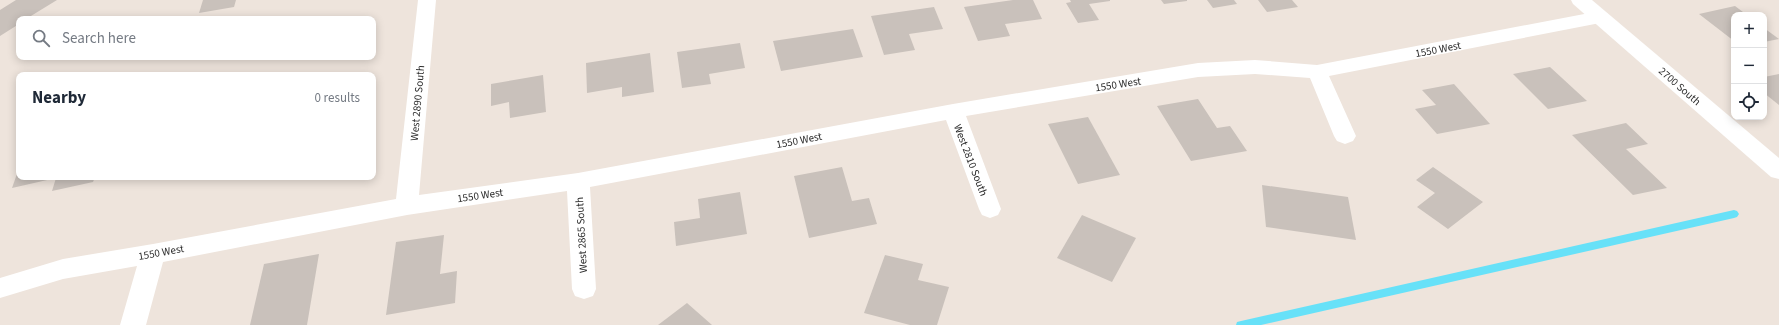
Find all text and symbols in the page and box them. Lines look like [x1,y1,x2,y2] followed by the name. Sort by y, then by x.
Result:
[1731,12,1767,120] map controls
[1731,12,1767,48] button: +
[16,16,376,60] search box
[30,27,52,49] icon: search
[62,28,136,49] text: Search here
[1414,38,1463,61] street label: 1550 West
[1731,48,1767,84] button: −
[1655,64,1704,109] street label: 2700 South
[407,65,428,142] street label: West 2890 South
[1094,73,1142,96] street label: 1550 West
[1731,84,1767,120] button: locate
[32,86,86,110] text: Nearby
[315,89,360,107] text: 0 results
[950,122,991,198] street label: West 2810 South
[775,129,824,152] street label: 1550 West
[456,185,504,206] street label: 1550 West
[572,197,591,273] street label: West 2865 South
[137,241,185,264] street label: 1550 West

